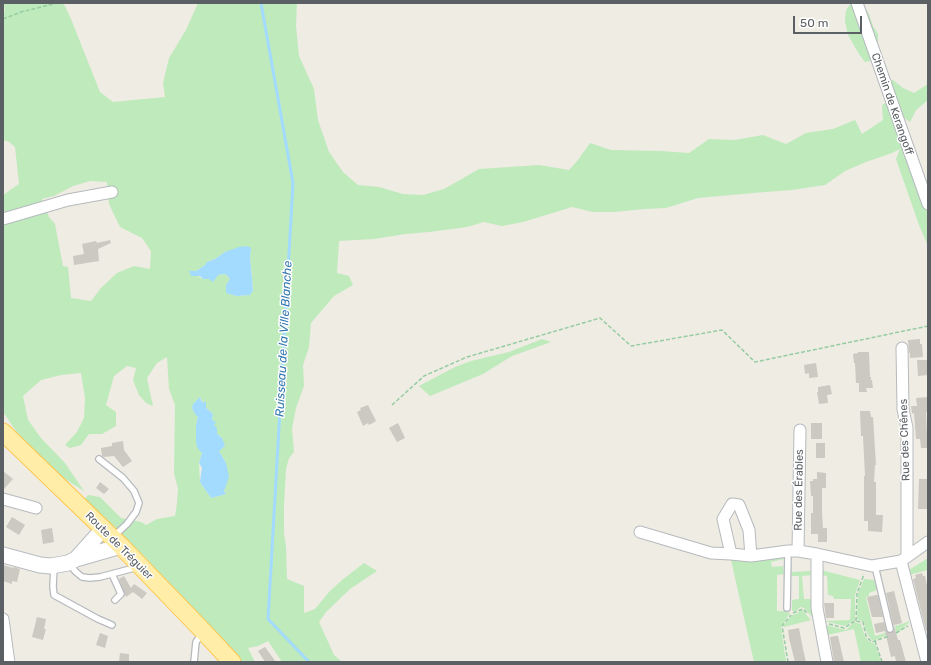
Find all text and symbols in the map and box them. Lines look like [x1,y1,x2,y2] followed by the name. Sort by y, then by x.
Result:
[795,8,864,34] scale bar
[800,16,828,30] text: 50 m
[868,51,916,157] street label: Chemin de Kerangoff
[273,261,295,417] water label: Ruisseau de la Ville Blanche
[897,399,913,481] street label: Rue des Chênes
[792,449,806,531] street label: Rue des Érables
[82,509,156,583] street label: Route de Tréguier

